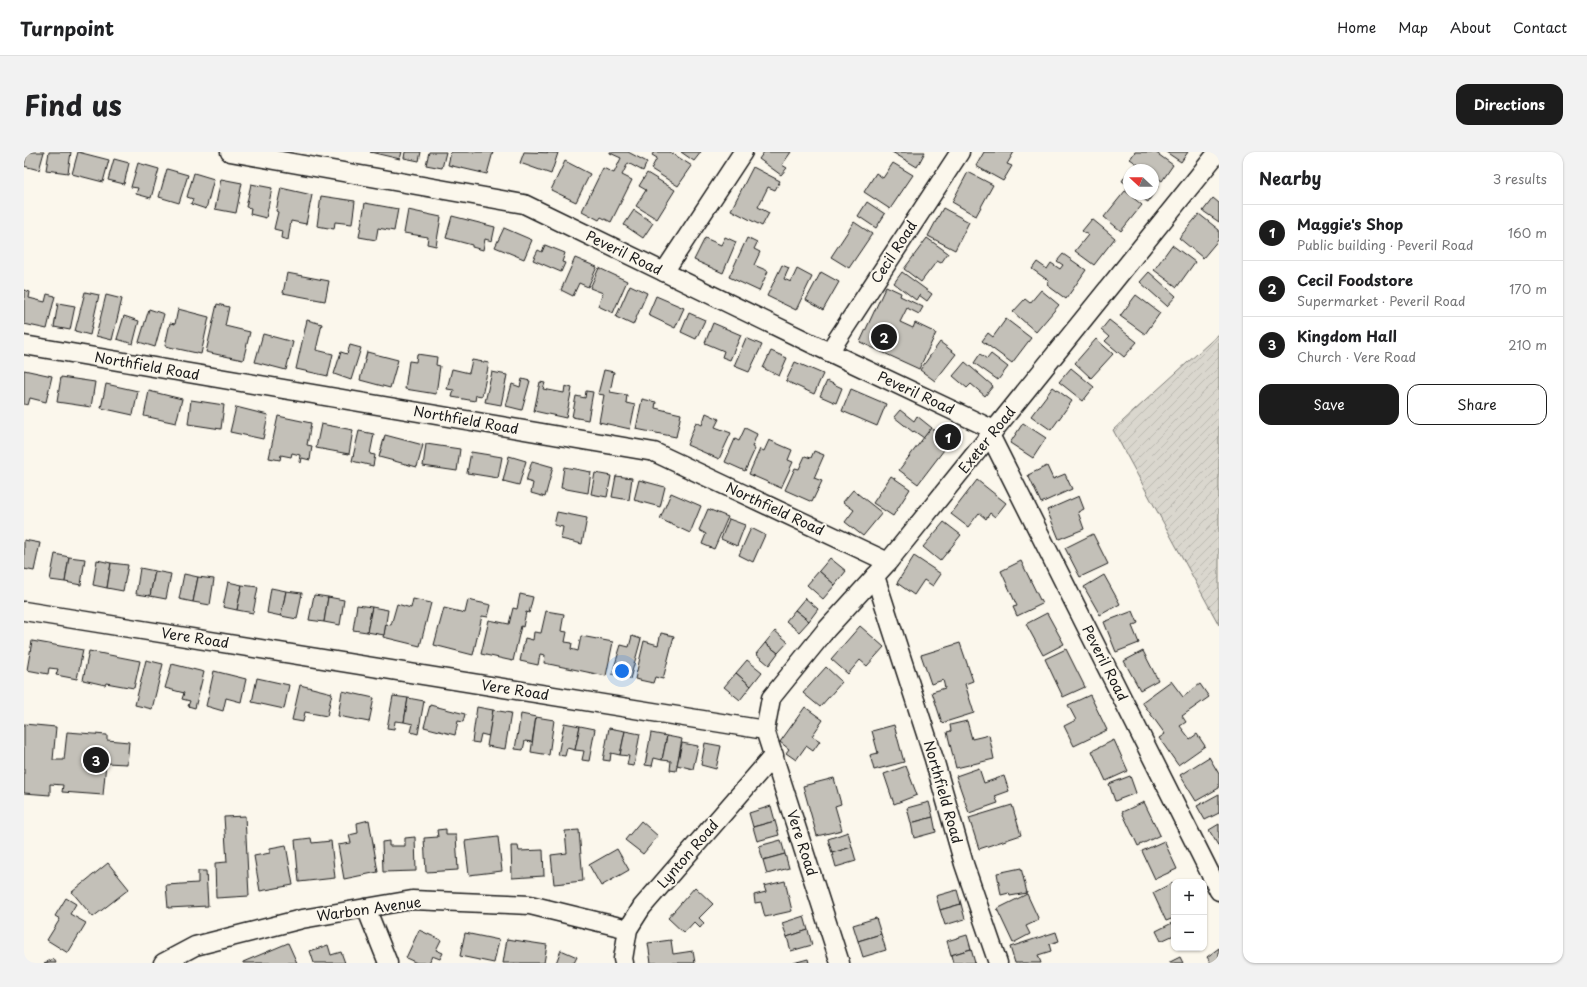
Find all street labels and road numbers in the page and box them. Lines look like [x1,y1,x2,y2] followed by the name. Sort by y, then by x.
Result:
[865,216,922,287] street label: Cecil Road
[582,225,666,280] street label: Peveril Road
[93,346,201,385] street label: Northfield Road
[874,366,958,420] street label: Peveril Road
[412,400,520,439] street label: Northfield Road
[953,402,1020,478] street label: Exeter Road
[723,477,828,541] street label: Northfield Road
[1077,621,1134,704] street label: Peveril Road
[160,622,230,653] street label: Vere Road
[480,674,550,705] street label: Vere Road
[919,738,968,846] street label: Northfield Road
[782,807,823,879] street label: Vere Road
[652,815,723,892] street label: Lynton Road
[315,891,423,926] street label: Warbon Avenue

